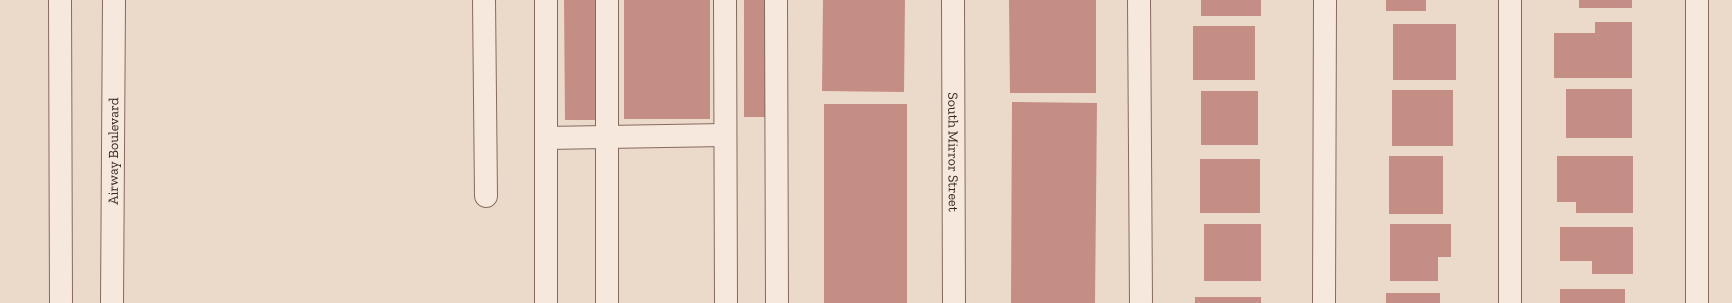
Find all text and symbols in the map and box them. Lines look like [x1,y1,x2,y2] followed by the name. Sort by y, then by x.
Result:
[944,92,962,213] street label: South Mirror Street
[105,97,122,205] street label: Airway Boulevard

